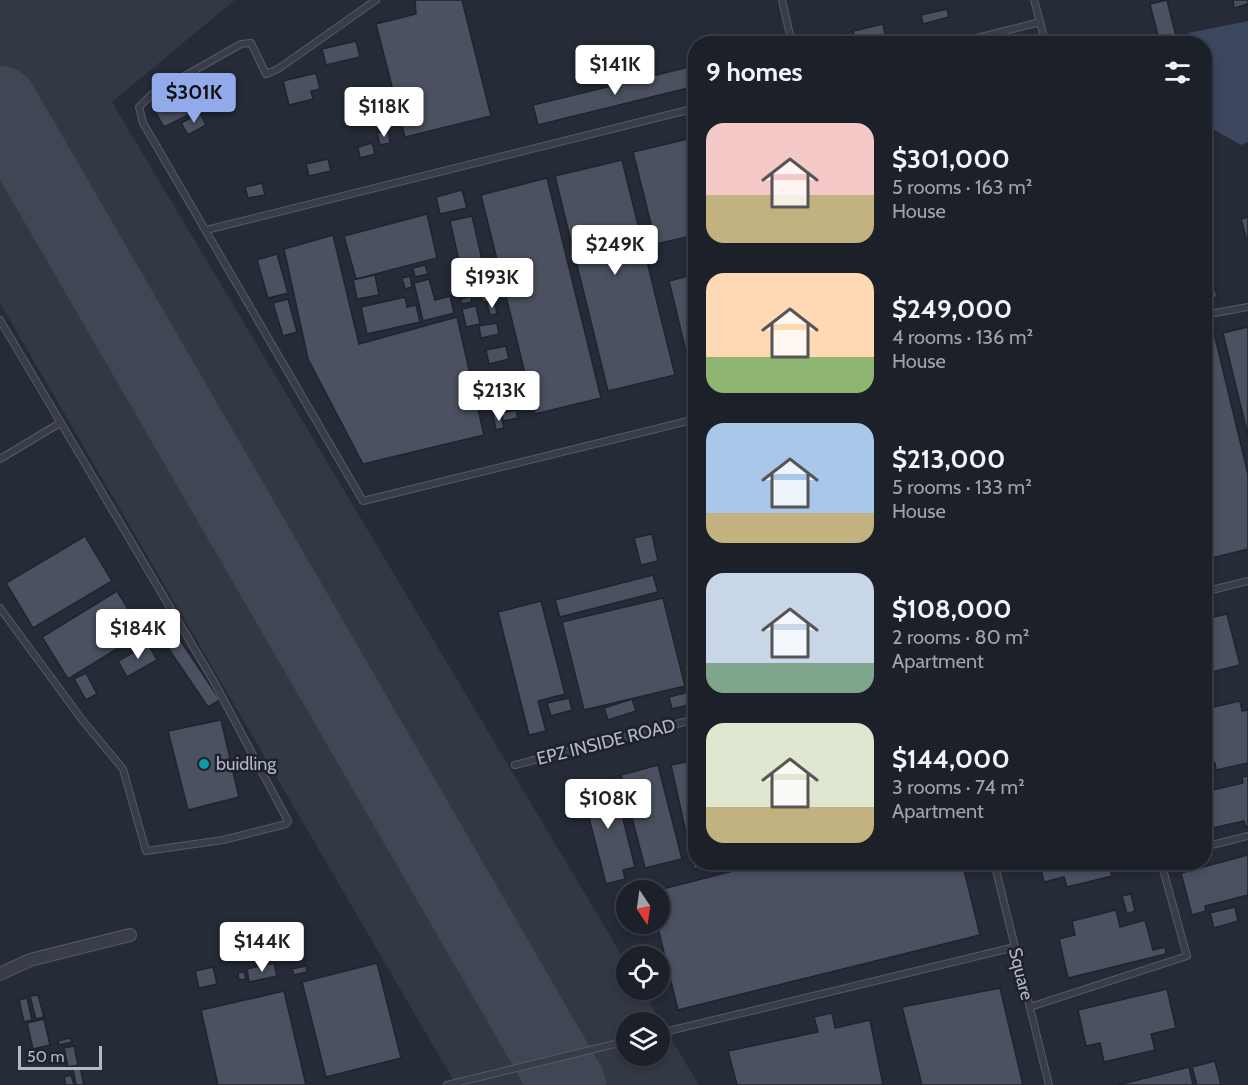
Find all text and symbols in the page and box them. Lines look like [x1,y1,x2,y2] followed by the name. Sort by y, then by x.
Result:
[573,45,657,96] pin: $141K
[589,52,641,76] text: $141K
[706,56,803,88] text: 9 homes
[1161,56,1194,89] icon: filters
[152,73,236,124] pin: $301K
[166,80,222,104] text: $301K
[342,87,426,138] pin: $118K
[359,94,409,118] text: $118K
[892,143,1010,175] text: $301,000
[754,147,826,219] icon: home
[892,175,1032,199] text: 5 rooms · 163 m²
[892,199,946,223] text: House
[573,225,657,276] pin: $249K
[586,232,644,256] text: $249K
[450,258,534,309] pin: $193K
[465,265,519,289] text: $193K
[892,293,1012,325] text: $249,000
[754,297,826,369] icon: home
[892,325,1033,349] text: 4 rooms · 136 m²
[892,349,946,373] text: House
[457,371,541,422] pin: $213K
[473,378,525,402] text: $213K
[892,443,1005,475] text: $213,000
[754,447,826,519] icon: home
[892,475,1032,499] text: 5 rooms · 133 m²
[892,499,946,523] text: House
[892,593,1012,625] text: $108,000
[754,597,826,669] icon: home
[96,609,180,660] pin: $184K
[110,616,166,640] text: $184K
[892,625,1029,649] text: 2 rooms · 80 m²
[892,649,984,673] text: Apartment
[534,714,678,770] street label: EPZ INSIDE ROAD
[892,743,1010,775] text: $144,000
[754,747,826,819] icon: home
[216,753,277,775] place label: buidling
[197,757,211,771] marker: buidling
[892,775,1025,799] text: 3 rooms · 74 m²
[566,779,650,830] pin: $108K
[579,786,637,810] text: $108K
[892,799,984,823] text: Apartment
[616,880,670,934] north arrow
[616,880,670,1066] map controls
[220,922,304,973] pin: $144K
[234,929,290,953] text: $144K
[1004,945,1038,1003] street label: Square
[616,946,670,1000] button: locate
[616,1012,670,1066] button: layers
[18,1043,102,1070] scale bar
[27,1047,64,1066] text: 50 m

